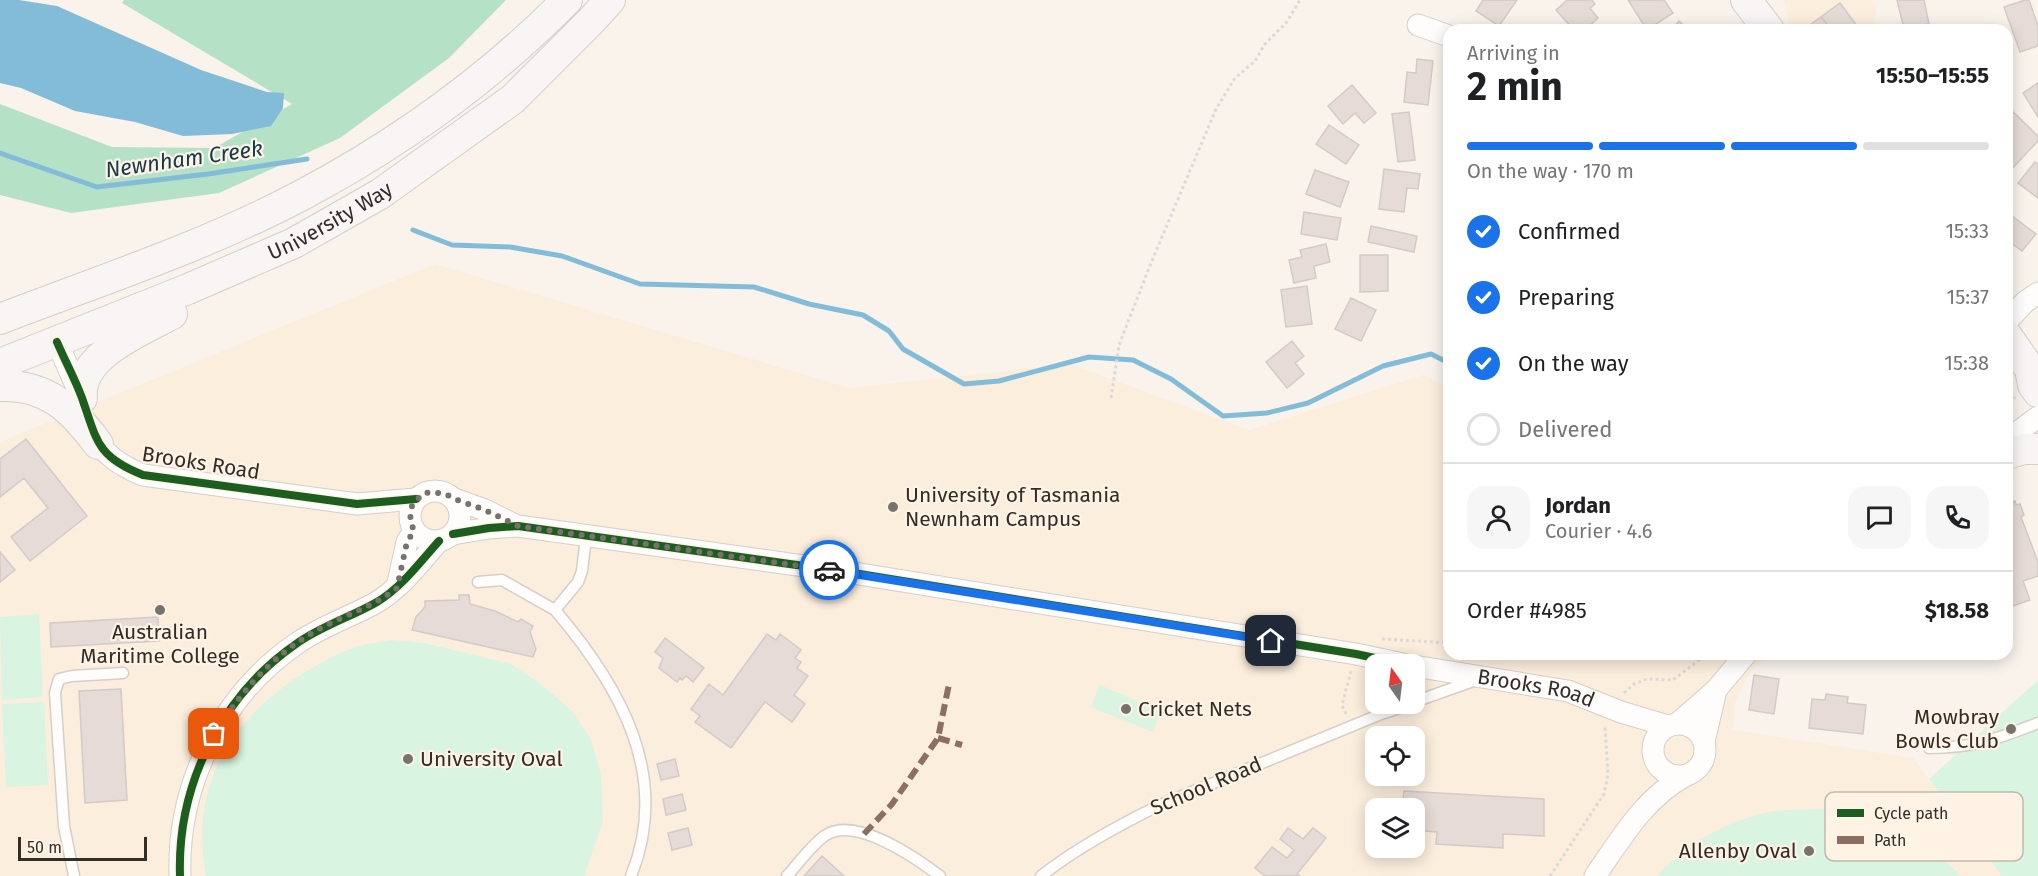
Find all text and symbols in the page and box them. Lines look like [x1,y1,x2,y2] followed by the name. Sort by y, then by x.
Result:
[1467,41,1560,65] text: Arriving in
[1876,62,1989,89] text: 15:50–15:55
[1467,64,1563,110] text: 2 min
[104,135,264,183] water label: Newnham Creek
[1467,159,1634,183] text: On the way · 170 m
[264,176,398,266] street label: University Way
[1467,215,1500,248] icon: check
[1518,218,1621,245] text: Confirmed
[1945,219,1989,243] text: 15:33
[1467,281,1500,314] icon: check
[1518,284,1614,311] text: Preparing
[1947,285,1989,309] text: 15:37
[1467,347,1500,380] icon: check
[1518,350,1629,377] text: On the way
[1944,351,1989,375] text: 15:38
[1518,416,1613,443] text: Delivered
[140,441,262,485] street label: Brooks Road
[905,482,1120,532] place label: University of Tasmania Newnham Campus
[1467,486,1530,549] button: person
[1848,486,1911,549] button: chat
[1926,486,1989,549] button: phone
[1545,492,1611,519] text: Jordan
[886,500,900,514] marker: University of Tasmania Newnham Campus
[1545,519,1652,543] text: Courier · 4.6
[799,540,859,600] courier
[813,554,846,587] icon: car
[1467,597,1587,624] text: Order #4985
[1925,597,1989,624] text: $18.58
[153,603,167,617] marker: Australian Maritime College
[1245,615,1296,666] pin
[80,619,240,669] place label: Australian Maritime College
[1254,624,1287,657] icon: home
[1365,654,1425,714] north arrow
[1365,654,1425,858] map controls
[1475,663,1598,713] street label: Brooks Road
[1138,696,1252,722] place label: Cricket Nets
[1119,702,1133,716] marker: Cricket Nets
[1895,704,2000,754] place label: Mowbray Bowls Club
[188,708,239,759] pin
[197,717,230,750] icon: bag
[2004,722,2018,736] marker: Mowbray Bowls Club
[1365,726,1425,786] button: locate
[420,746,563,772] place label: University Oval
[1146,751,1266,821] street label: School Road
[401,752,415,766] marker: University Oval
[1825,792,2023,861] legend
[1365,798,1425,858] button: layers
[1874,804,1948,823] text: Cycle path
[1874,831,1906,850] text: Path
[18,834,147,862] scale bar
[27,838,62,857] text: 50 m
[1679,838,1797,864] place label: Allenby Oval
[1802,844,1816,858] marker: Allenby Oval

